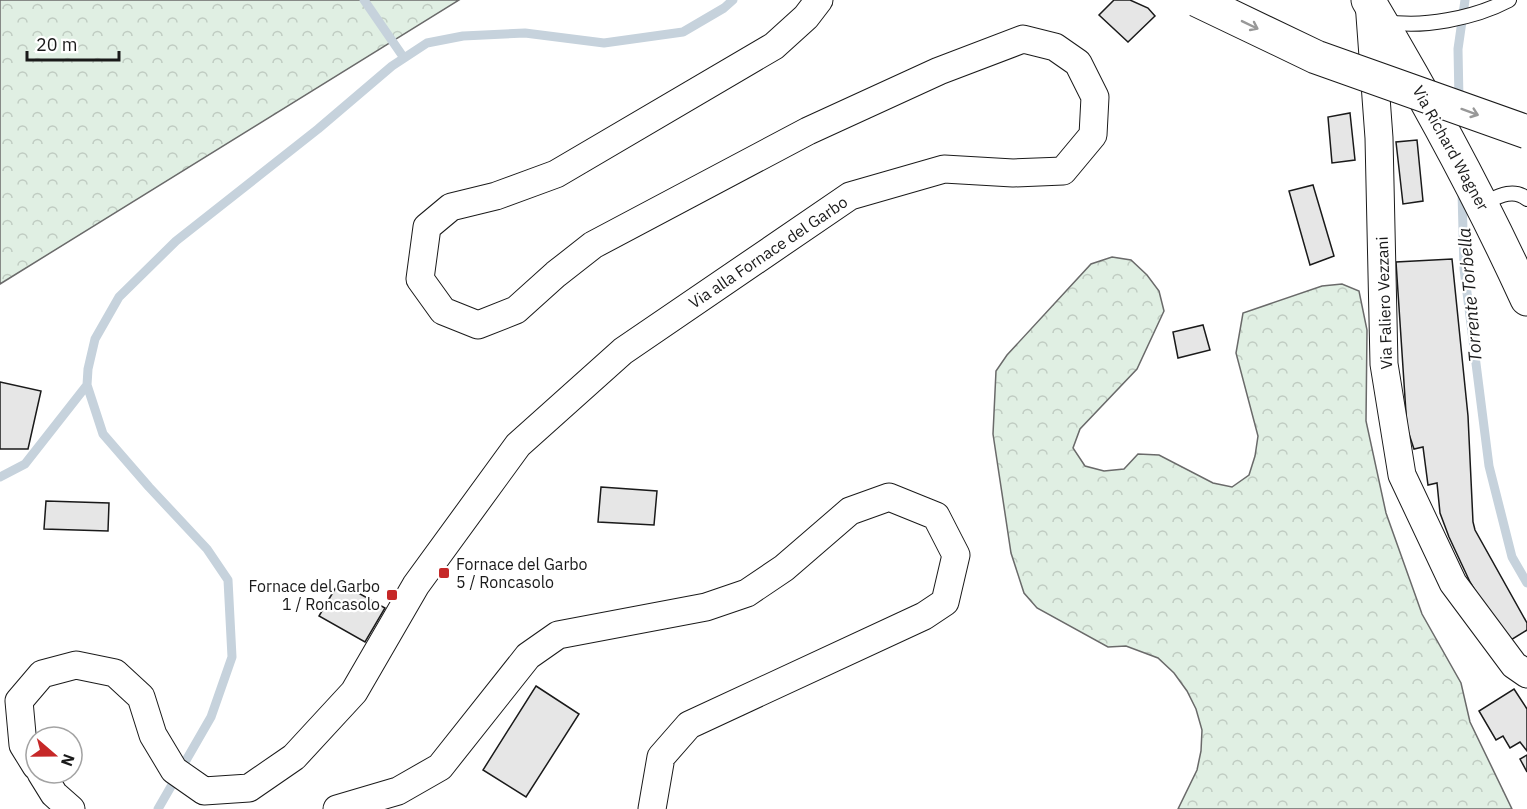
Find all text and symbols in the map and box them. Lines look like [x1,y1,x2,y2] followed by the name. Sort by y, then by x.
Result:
[1240,20,1258,32] one-way arrow
[27,24,118,62] scale bar
[36,33,78,56] text: 20 m
[1408,82,1494,214] street label: Via Richard Wagner
[1460,108,1479,119] one-way arrow
[685,191,851,313] street label: Via alla Fornace del Garbo
[1452,227,1487,363] water label: Torrente Torbella
[1372,236,1396,370] street label: Via Faliero Vezzani
[456,554,588,592] place label: Fornace del Garbo 5 / Roncasolo
[437,566,451,580] marker: Fornace del Garbo 5 / Roncasolo
[249,576,380,614] place label: Fornace del Garbo 1 / Roncasolo
[385,588,399,602] marker: Fornace del Garbo 1 / Roncasolo
[24,725,84,785] north arrow
[57,751,79,769] text: N

